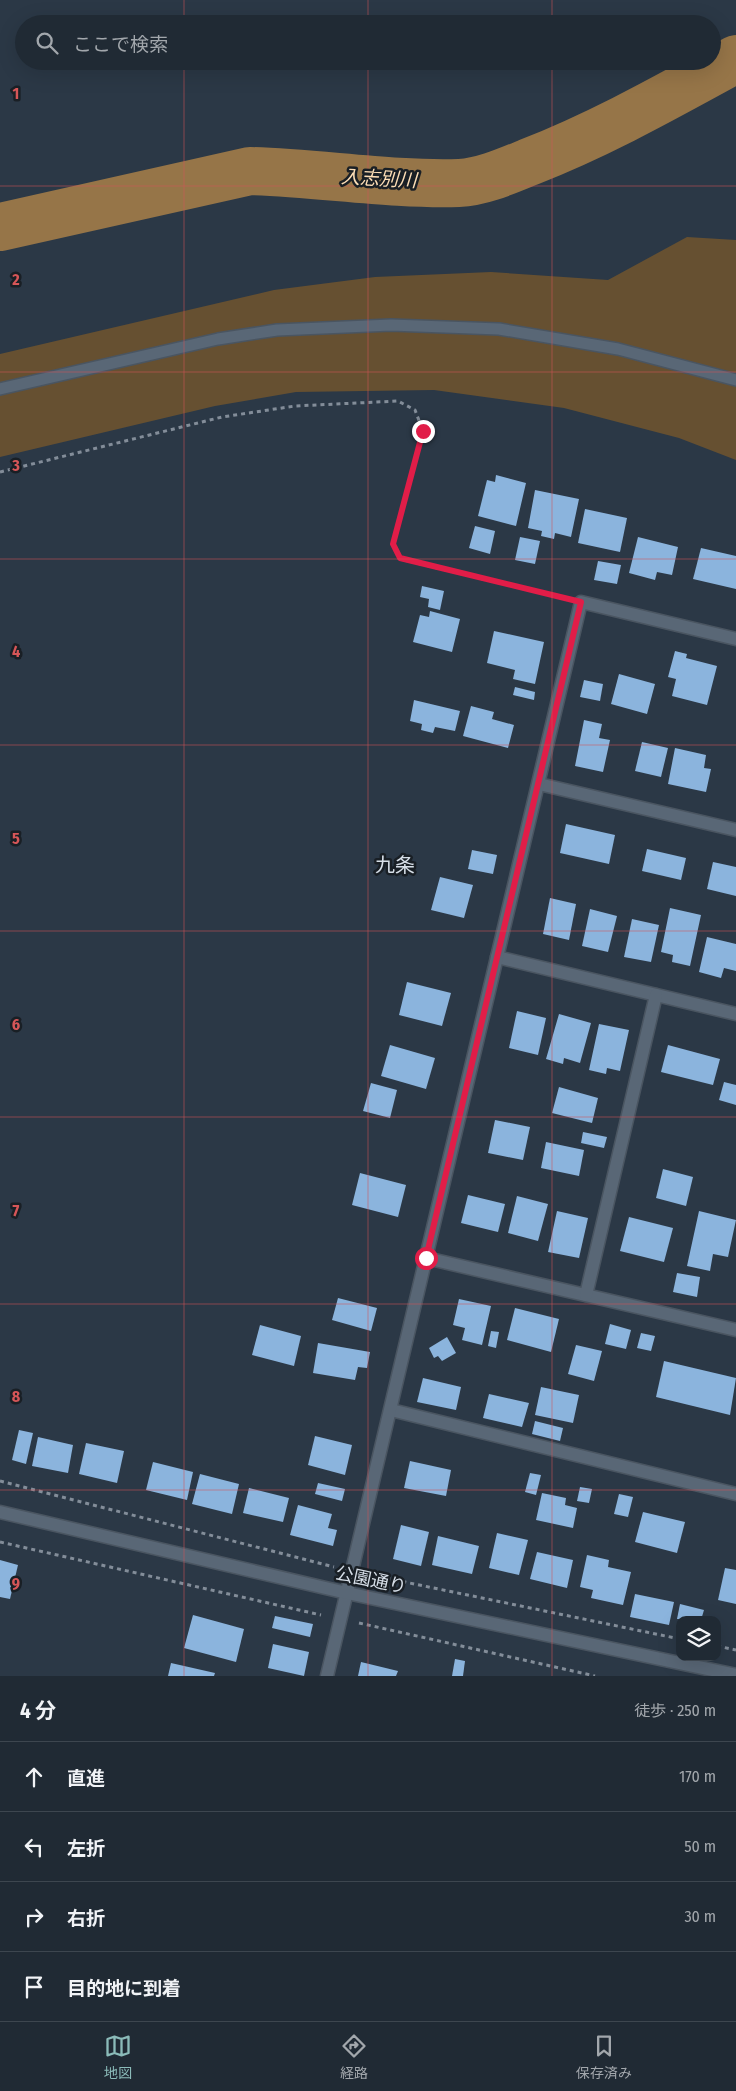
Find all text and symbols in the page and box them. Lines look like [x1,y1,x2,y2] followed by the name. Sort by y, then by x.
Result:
[15,15,721,70] search box
[33,29,61,57] icon: search
[73,33,168,56] text: ここで検索
[13,84,19,103] text: 1
[340,165,420,192] water label: 入志別川
[11,270,20,289] text: 2
[412,420,435,443] route end
[11,456,20,475] text: 3
[12,642,20,661] text: 4
[12,829,20,848] text: 5
[375,853,415,877] district label: 九条
[12,1015,20,1034] text: 6
[13,1201,20,1220] text: 7
[415,1247,438,1270] route start
[12,1387,21,1406] text: 8
[333,1562,409,1598] street label: 公園通り
[12,1574,20,1593] text: 9
[676,1616,721,1661] map controls
[676,1616,721,1661] button: layers
[20,1698,56,1724] text: 4 分
[634,1701,716,1720] text: 徒歩 · 250 m
[20,1763,48,1791] icon: ahead
[67,1767,105,1790] text: 直進
[679,1767,716,1786] text: 170 m
[20,1833,48,1861] icon: left
[67,1837,105,1860] text: 左折
[684,1837,716,1856] text: 50 m
[20,1903,48,1931] icon: right
[67,1907,105,1930] text: 右折
[684,1907,716,1926] text: 30 m
[20,1973,48,2001] icon: arrive
[67,1977,181,2000] text: 目的地に到着
[104,2032,132,2082] tab: 地図
[340,2032,368,2082] tab: 経路
[576,2032,632,2082] tab: 保存済み

